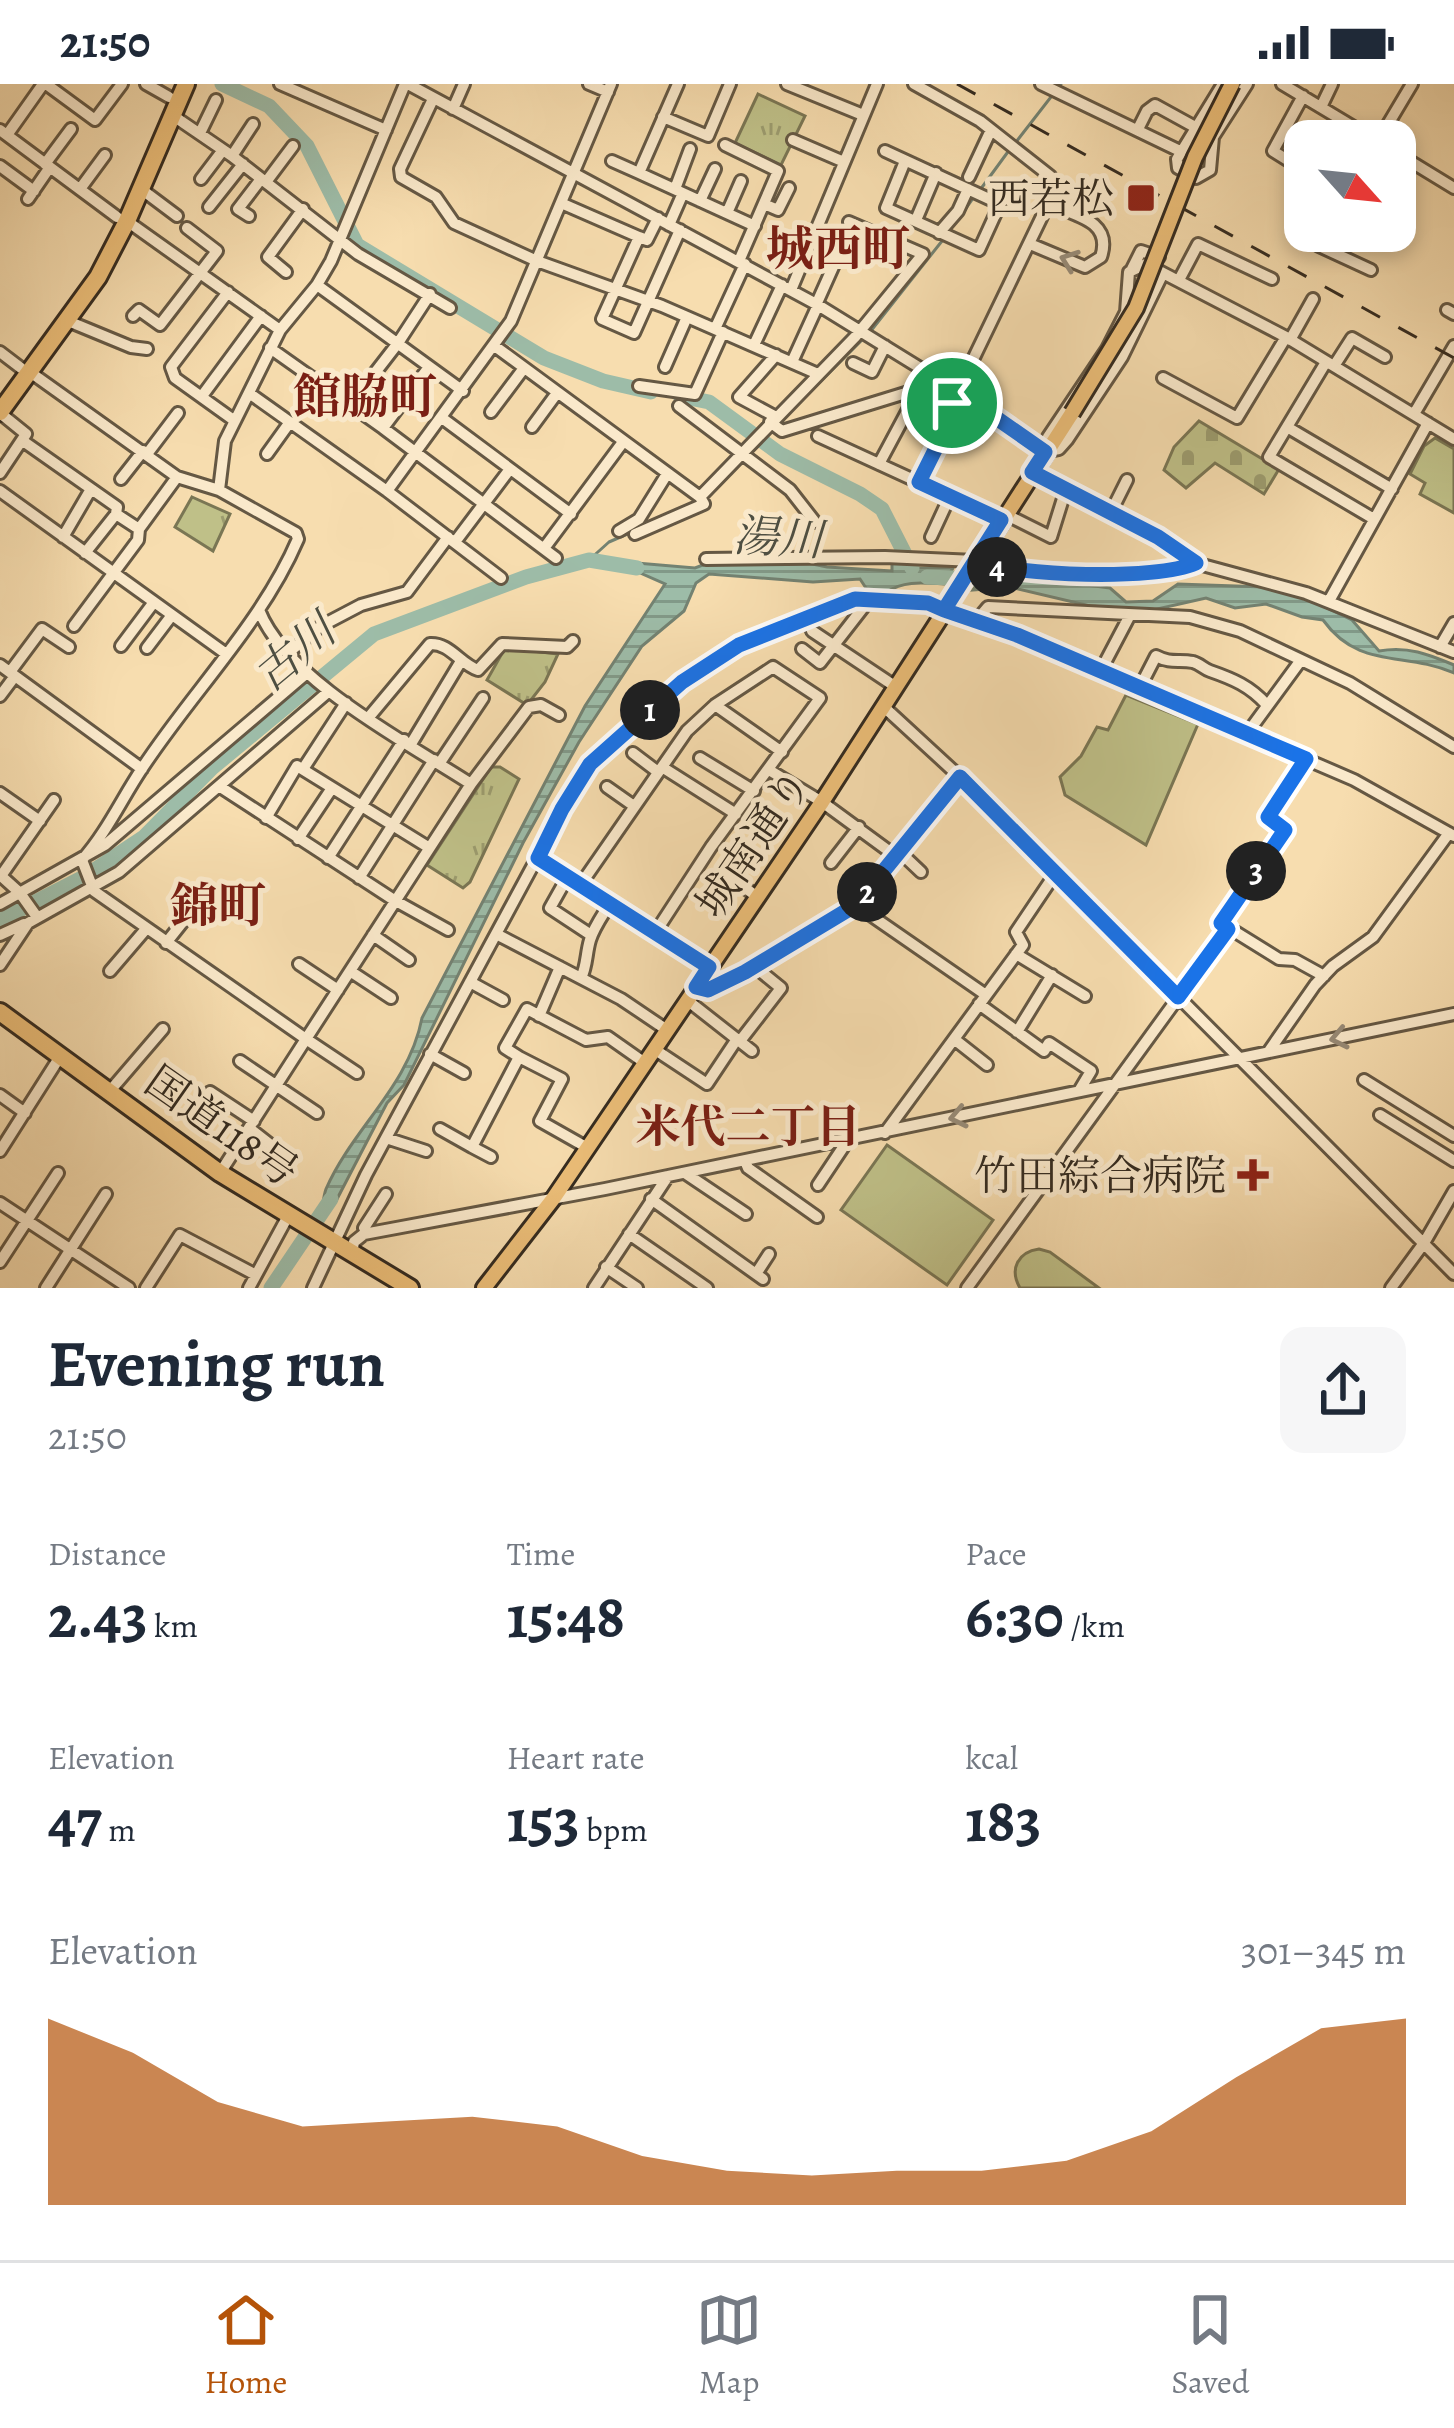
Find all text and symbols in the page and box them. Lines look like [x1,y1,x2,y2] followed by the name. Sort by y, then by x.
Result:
[60,11,150,73] text: 21:50
[1284,120,1416,252] north arrow
[1284,120,1416,252] map controls
[988,170,1114,227] place label: 西若松
[1125,182,1157,214] marker: 西若松
[766,216,910,282] district label: 城西町
[1060,250,1081,274] one-way arrow
[901,352,1003,454] pin
[293,364,437,430] district label: 館脇町
[919,370,985,436] icon: arrive
[731,505,830,572] water label: 湯川
[967,537,1027,597] pin: 4
[989,544,1005,589] text: 4
[240,597,352,706] water label: 古川
[620,680,680,740] pin: 1
[644,687,656,732] text: 1
[682,757,824,929] street label: 城南通り
[1226,841,1286,901] pin: 3
[1249,848,1263,893] text: 3
[837,862,897,922] pin: 2
[859,869,875,914] text: 2
[170,873,266,939] district label: 錦町
[1330,1024,1350,1049] one-way arrow
[134,1052,310,1200] street label: 国道118号
[635,1096,861,1158] district label: 米代二丁目
[948,1103,968,1128] one-way arrow
[974,1147,1226,1204] place label: 竹田綜合病院
[1237,1159,1269,1191] marker: 竹田綜合病院
[48,1319,385,1409] text: Evening run
[1280,1327,1406,1453] button: share
[48,1409,127,1462] text: 21:50
[48,1531,166,1576] text: Distance
[507,1531,575,1576] text: Time
[965,1531,1027,1576] text: Pace
[48,1576,147,1658] text: 2.43
[507,1576,625,1658] text: 15:48
[965,1576,1064,1658] text: 6:30
[147,1603,198,1648] text: km
[1064,1603,1125,1648] text: /km
[48,1735,175,1780] text: Elevation
[507,1735,644,1780] text: Heart rate
[965,1735,1018,1780] text: kcal
[48,1780,102,1862] text: 47
[507,1780,580,1862] text: 153
[965,1780,1041,1862] text: 183
[102,1807,136,1852] text: m
[580,1807,648,1852] text: bpm
[48,1924,198,1977] text: Elevation
[1241,1924,1406,1977] text: 301–345 m
[204,2287,287,2404] tab: Home
[696,2287,762,2404] tab: Map
[1171,2287,1250,2404] tab: Saved

